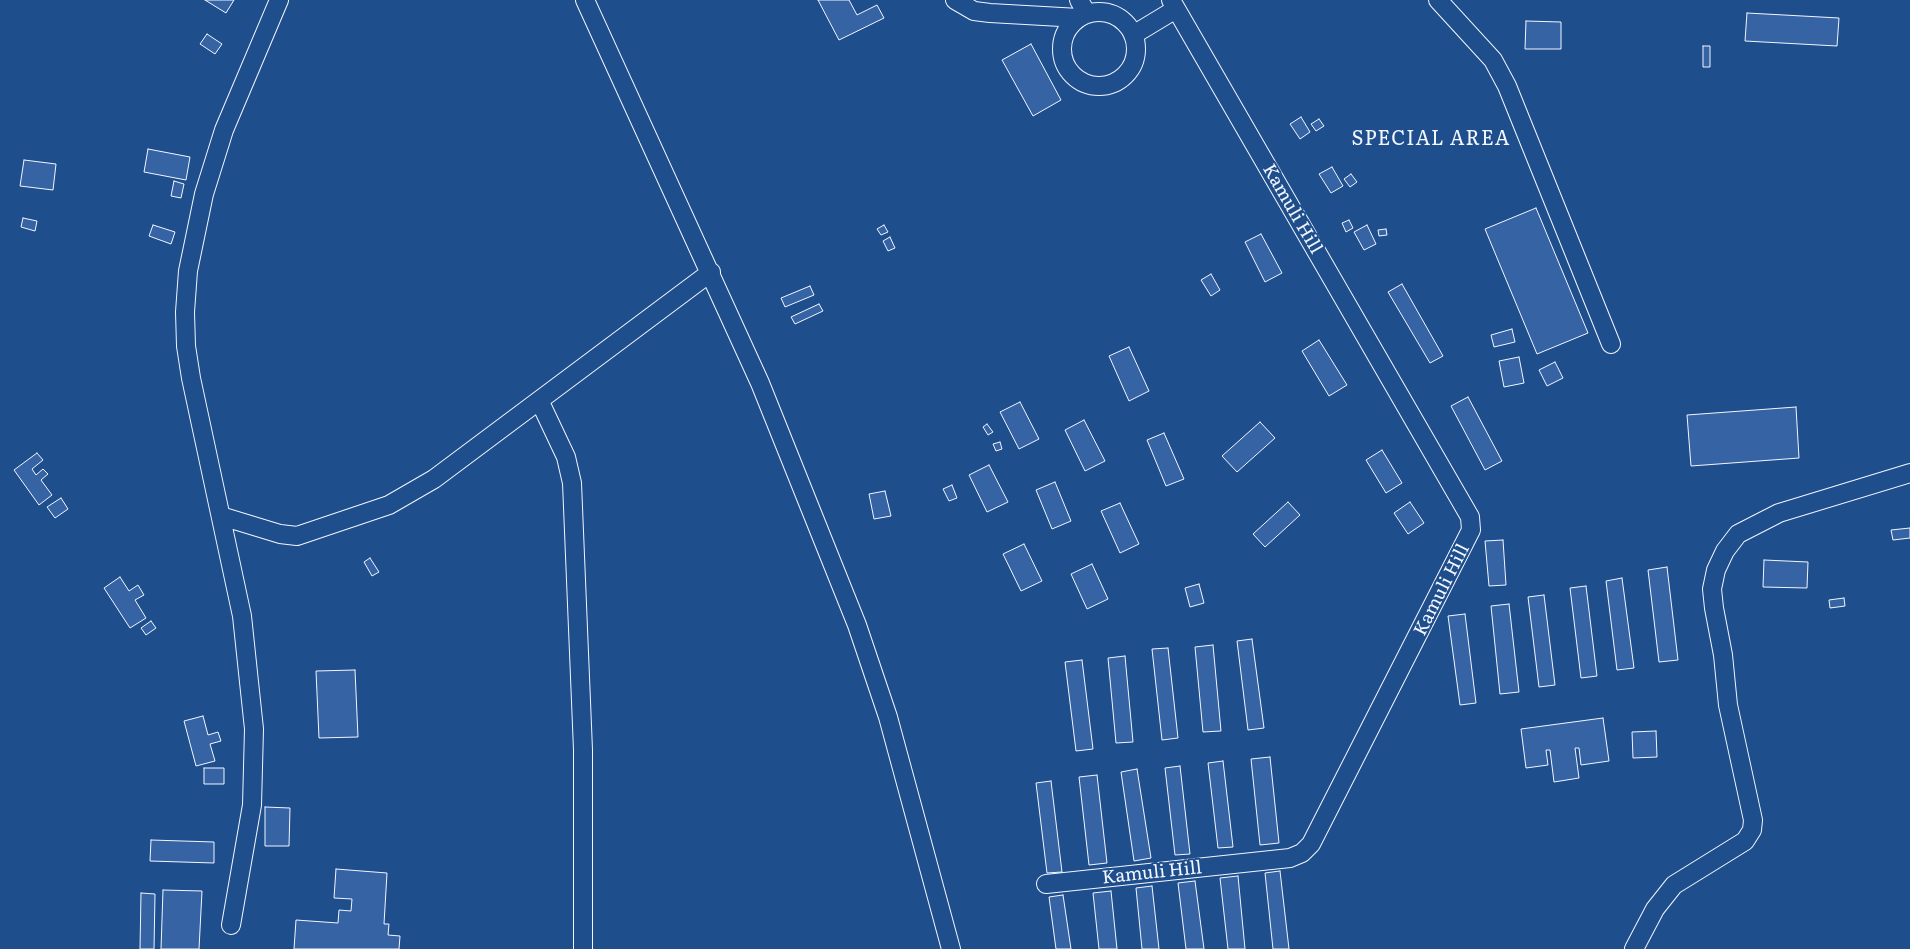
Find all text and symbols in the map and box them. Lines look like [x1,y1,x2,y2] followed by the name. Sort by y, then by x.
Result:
[1350,127,1512,151] district label: SPECIAL AREA
[1258,160,1326,258] street label: Kamuli Hill
[1410,541,1474,639] street label: Kamuli Hill
[1101,857,1203,889] street label: Kamuli Hill

